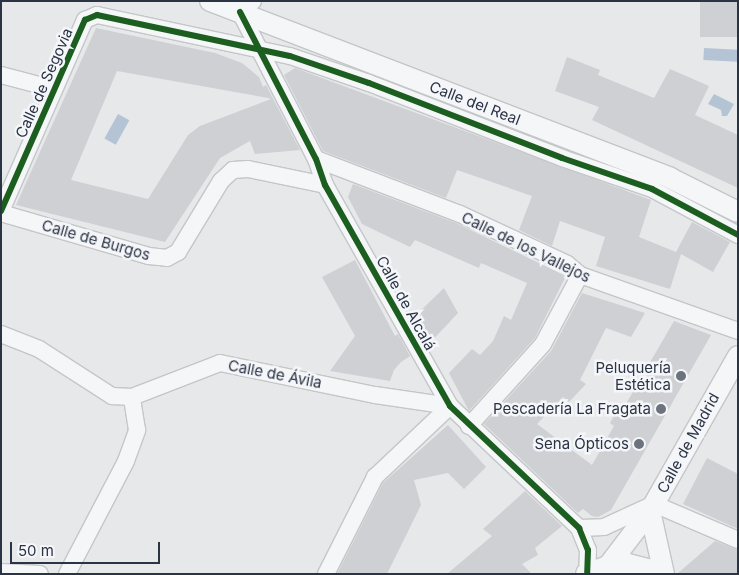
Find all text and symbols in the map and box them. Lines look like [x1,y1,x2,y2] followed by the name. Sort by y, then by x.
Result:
[12,25,76,141] street label: Calle de Segovia
[427,77,523,129] street label: Calle del Real
[459,208,593,286] street label: Calle de los Vallejos
[40,216,152,264] street label: Calle de Burgos
[373,253,439,353] street label: Calle de Alcalá
[227,356,323,392] street label: Calle de Ávila
[596,358,671,393] place label: Peluquería Estética
[675,370,687,382] marker: Peluquería Estética
[653,390,723,496] street label: Calle de Madrid
[493,400,651,418] place label: Pescadería La Fragata
[655,403,667,415] marker: Pescadería La Fragata
[534,435,629,453] place label: Sena Ópticos
[633,438,645,450] marker: Sena Ópticos
[12,532,162,564] scale bar
[18,541,54,560] text: 50 m

